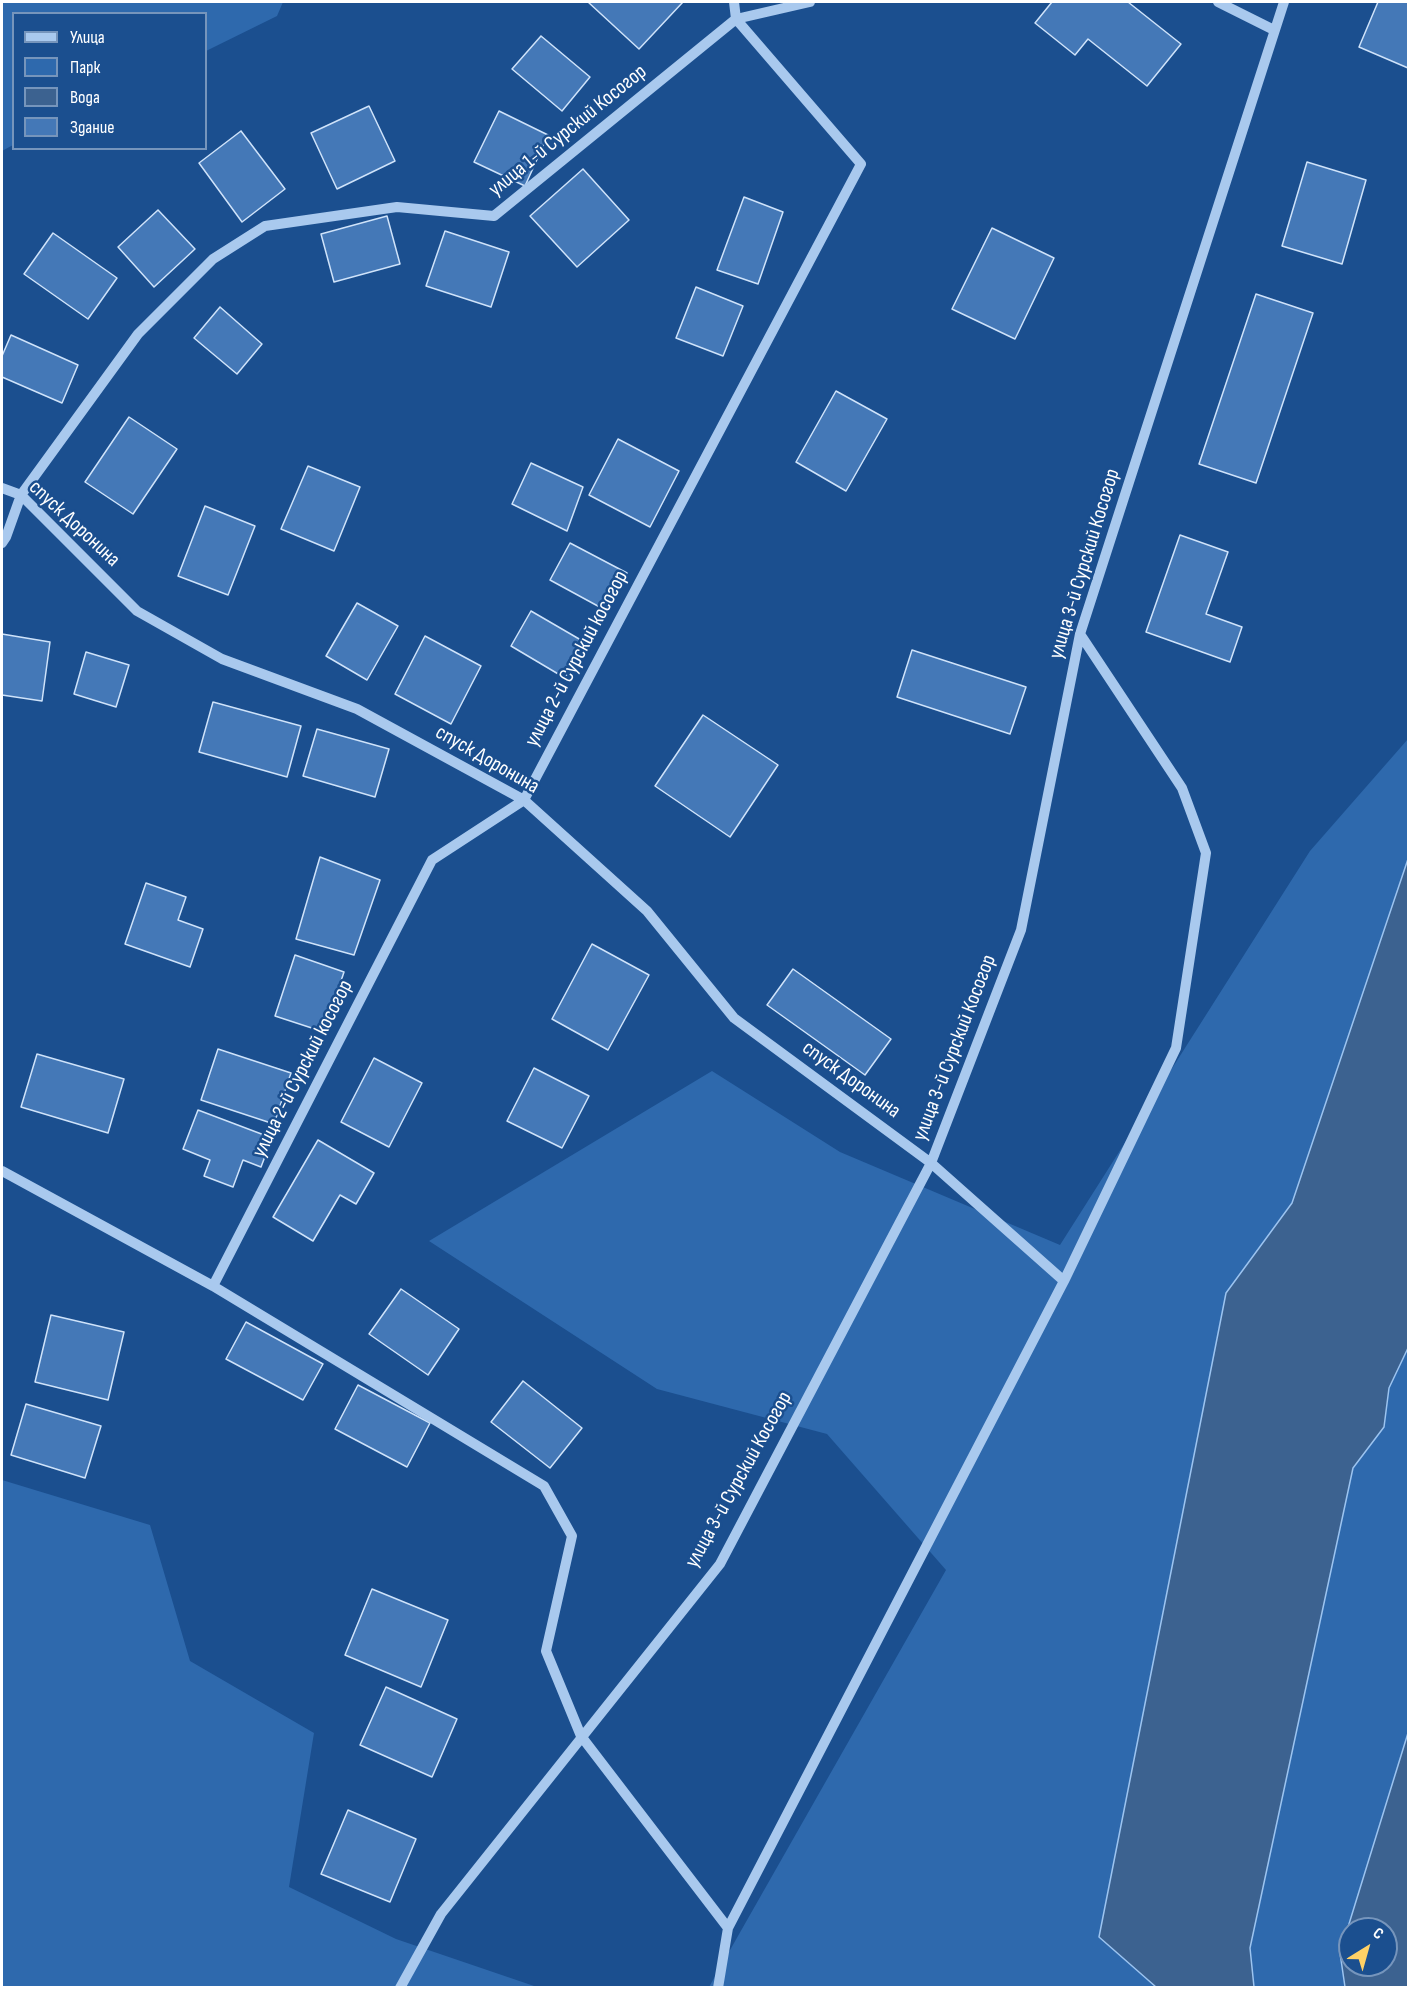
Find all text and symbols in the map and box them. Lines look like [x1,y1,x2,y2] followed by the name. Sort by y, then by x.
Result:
[12,12,207,150] legend
[70,27,105,48] text: Улица
[70,57,100,78] text: Парк
[484,60,652,202] street label: улица 1-й Сурский Косогор
[70,87,100,108] text: Вода
[70,117,115,138] text: Здание
[1044,466,1126,662] street label: улица 3-й Сурский Косогор
[23,475,125,573] street label: спуск Доронина
[520,567,634,751] street label: улица 2-й Сурский косогор
[431,720,543,800] street label: спуск Доронина
[908,951,1002,1145] street label: улица 3-й Сурский Косогор
[247,976,359,1162] street label: улица 2-й Сурский косогор
[797,1036,905,1124] street label: спуск Доронина
[680,1388,798,1572] street label: улица 3-й Сурский Косогор
[1338,1917,1398,1977] north arrow
[1369,1924,1387,1944] text: С

